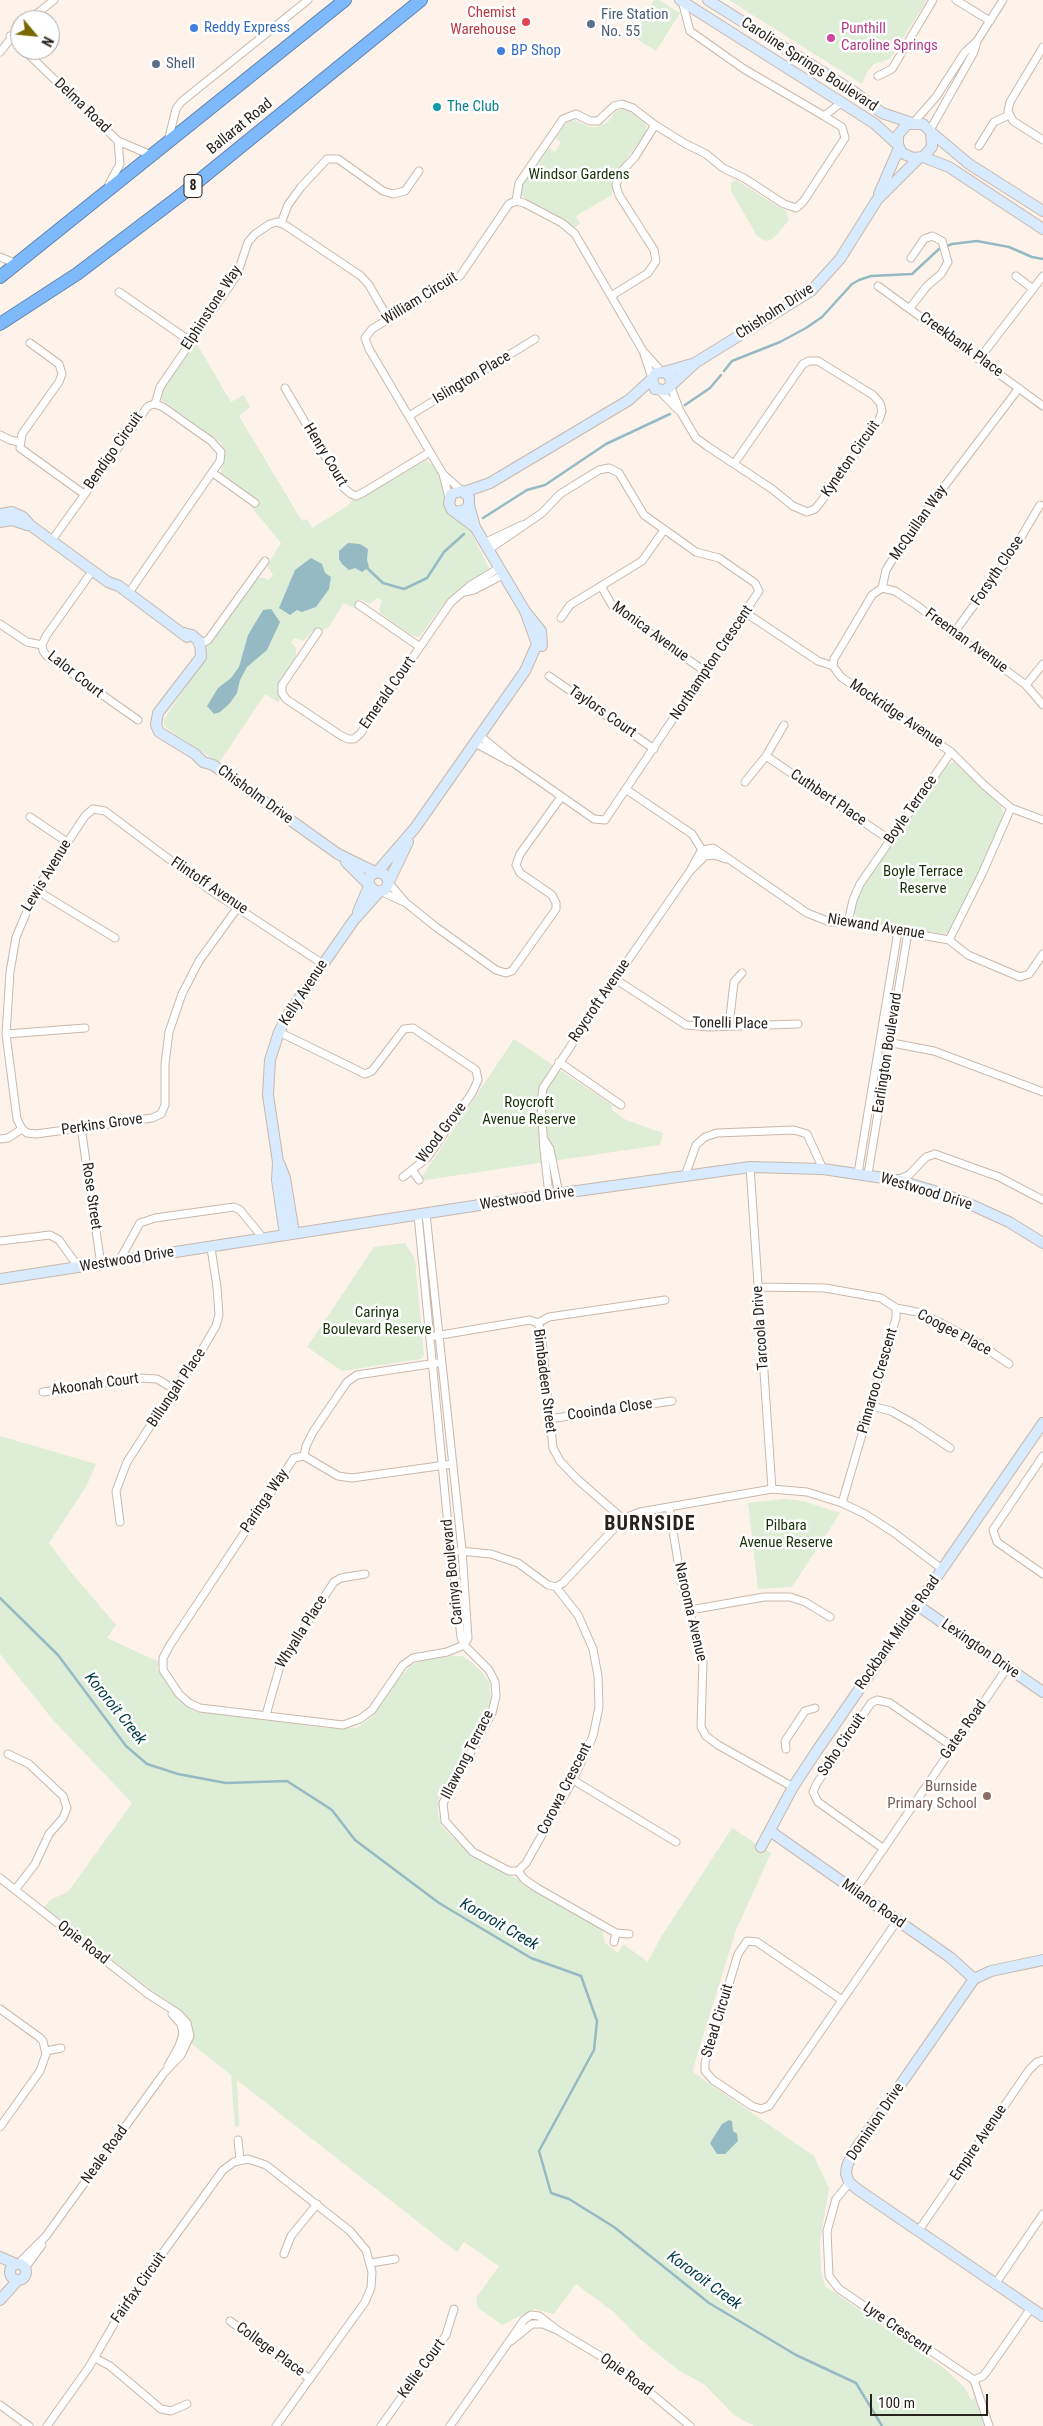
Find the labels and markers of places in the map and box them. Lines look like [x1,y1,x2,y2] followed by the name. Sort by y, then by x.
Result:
[450,4,516,39] place label: Chemist Warehouse
[601,6,669,41] place label: Fire Station No. 55
[520,16,532,28] marker: Chemist Warehouse
[585,18,597,30] marker: Fire Station No. 55
[204,19,290,37] place label: Reddy Express
[841,20,938,55] place label: Punthill Caroline Springs
[188,22,200,34] marker: Reddy Express
[825,32,837,44] marker: Punthill Caroline Springs
[511,42,561,60] place label: BP Shop
[495,45,507,57] marker: BP Shop
[166,55,195,73] place label: Shell
[150,58,162,70] marker: Shell
[447,98,499,116] place label: The Club
[431,101,443,113] marker: The Club
[887,1778,977,1813] place label: Burnside Primary School
[981,1790,993,1802] marker: Burnside Primary School

